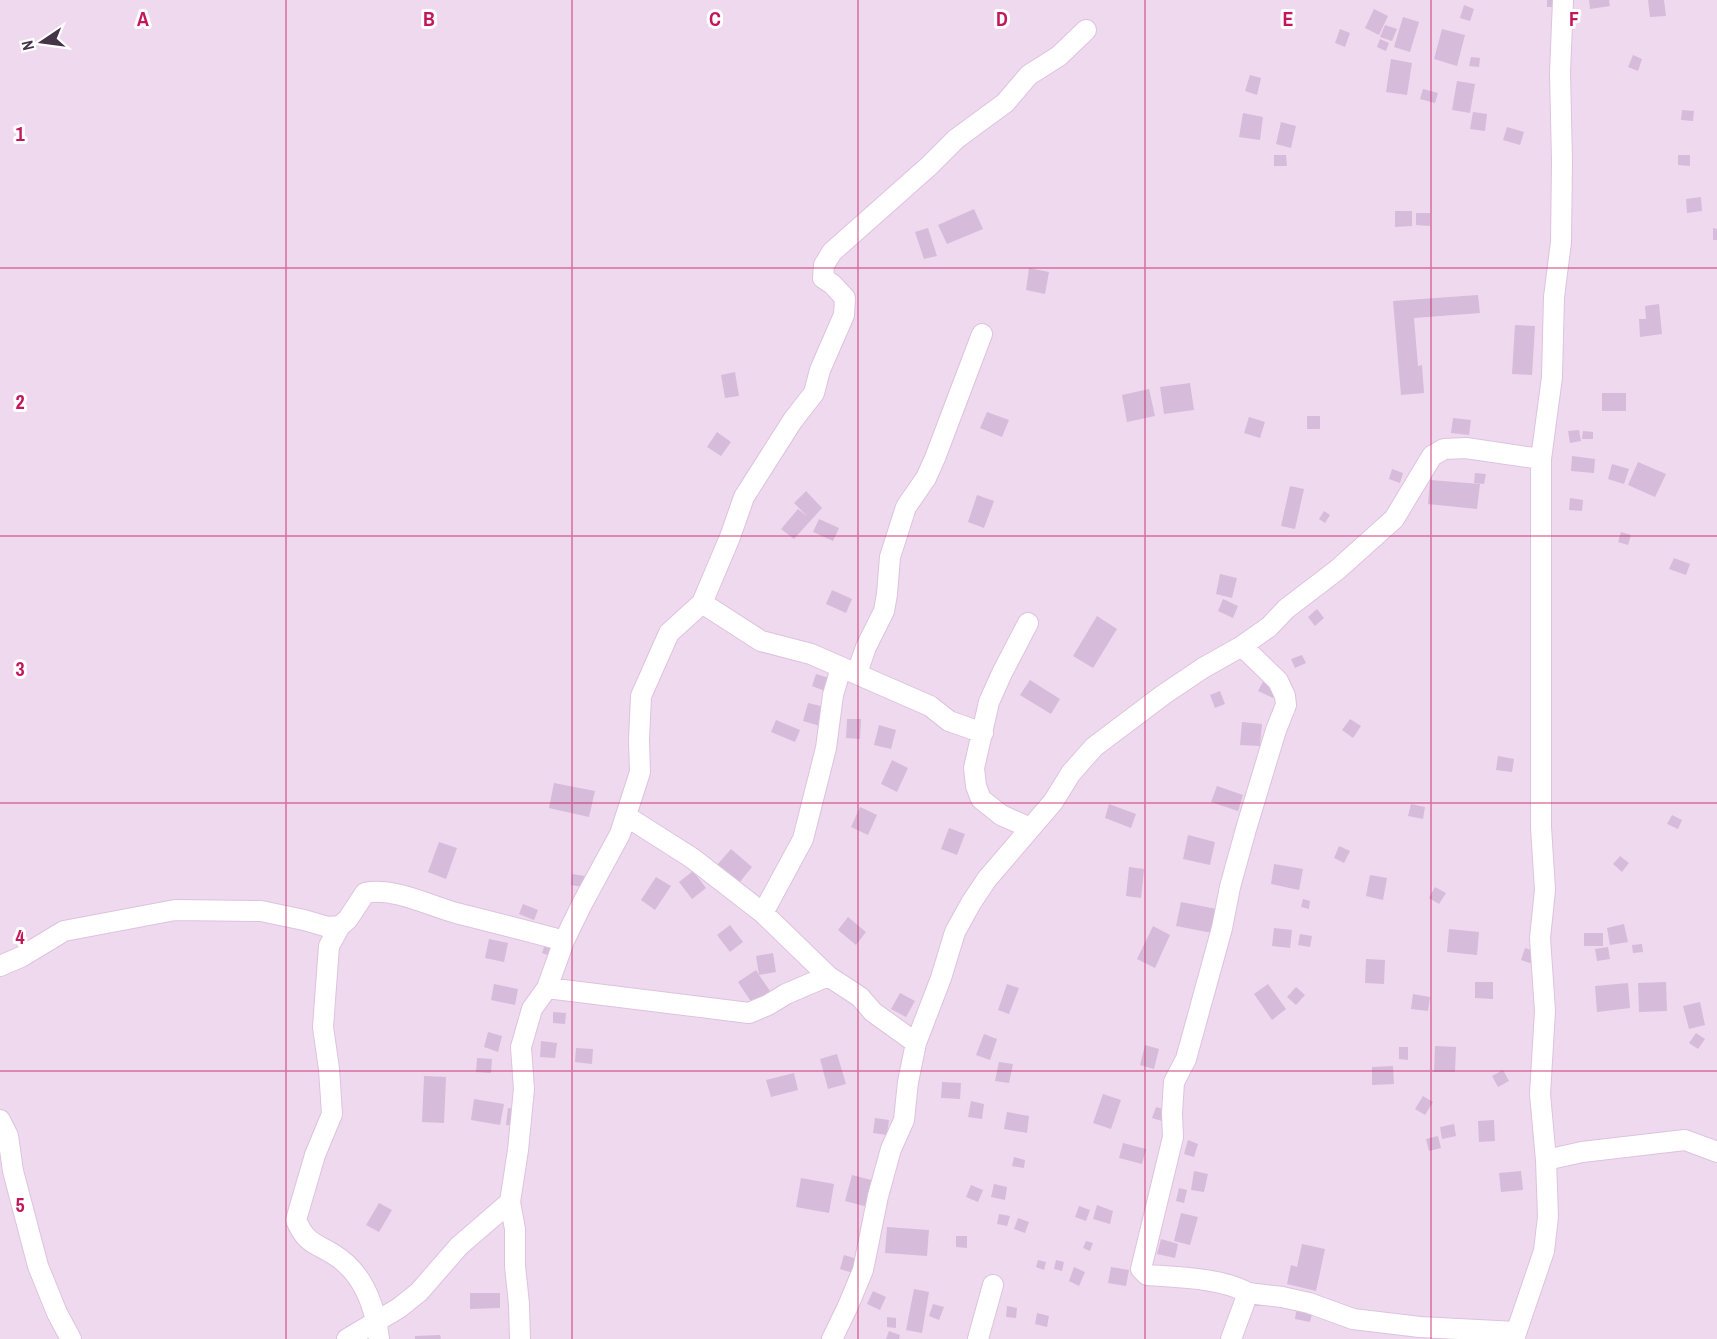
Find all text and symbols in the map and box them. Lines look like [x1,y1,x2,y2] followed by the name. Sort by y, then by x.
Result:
[137,5,149,32] text: A
[423,5,435,32] text: B
[709,5,721,32] text: C
[996,5,1008,32] text: D
[1283,5,1294,32] text: E
[1569,5,1579,32] text: F
[12,12,72,72] north arrow
[16,38,39,52] text: N
[15,120,25,147] text: 1
[15,388,25,415] text: 2
[15,655,25,682] text: 3
[15,923,25,950] text: 4
[15,1191,25,1218] text: 5

